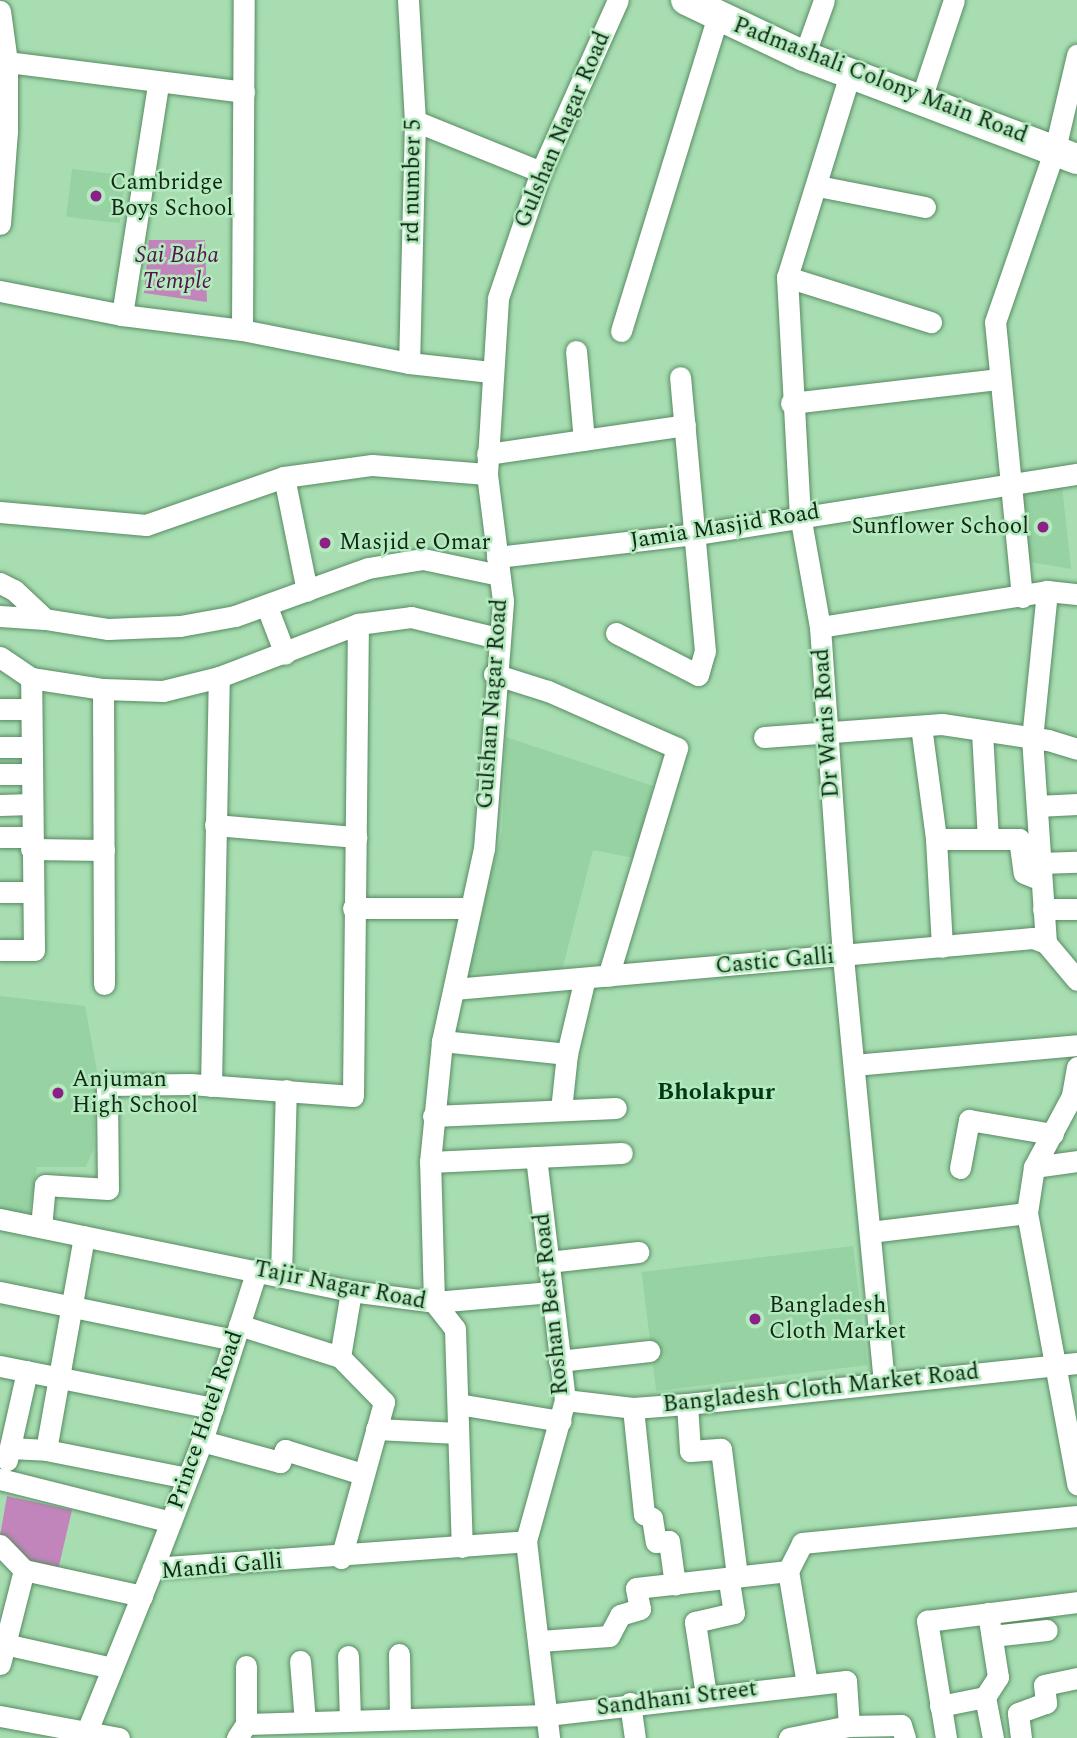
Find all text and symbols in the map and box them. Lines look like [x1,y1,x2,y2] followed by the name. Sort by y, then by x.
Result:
[729,12,1031,150] street label: Padmashali Colony Main Road
[509,28,617,232] street label: Gulshan Nagar Road
[398,119,428,243] street label: rd number 5
[110,169,233,223] place label: Cambridge Boys School
[88,188,104,204] marker: Cambridge Boys School
[135,242,219,296] park label: Sai Baba Temple
[628,498,822,556] street label: Jamia Masjid Road
[851,513,1029,541] place label: Sunflower School
[1035,519,1051,535] marker: Sunflower School
[339,529,491,557] place label: Masjid e Omar
[317,535,333,551] marker: Masjid e Omar
[472,598,514,810] street label: Gulshan Nagar Road
[808,647,846,799] street label: Dr Waris Road
[714,943,836,981] street label: Castic Galli
[72,1066,198,1120] place label: Anjuman High School
[657,1079,775,1107] district label: Bholakpur
[50,1085,66,1101] marker: Anjuman High School
[529,1211,575,1397] street label: Roshan Best Road
[252,1256,428,1316] street label: Tajir Nagar Road
[769,1292,906,1346] place label: Bangladesh Cloth Market
[747,1311,763,1327] marker: Bangladesh Cloth Market
[163,1327,249,1513] street label: Prince Hotel Road
[661,1359,981,1419] street label: Bangladesh Cloth Market Road
[160,1548,284,1586] street label: Mandi Galli
[595,1675,759,1723] street label: Sandhani Street

